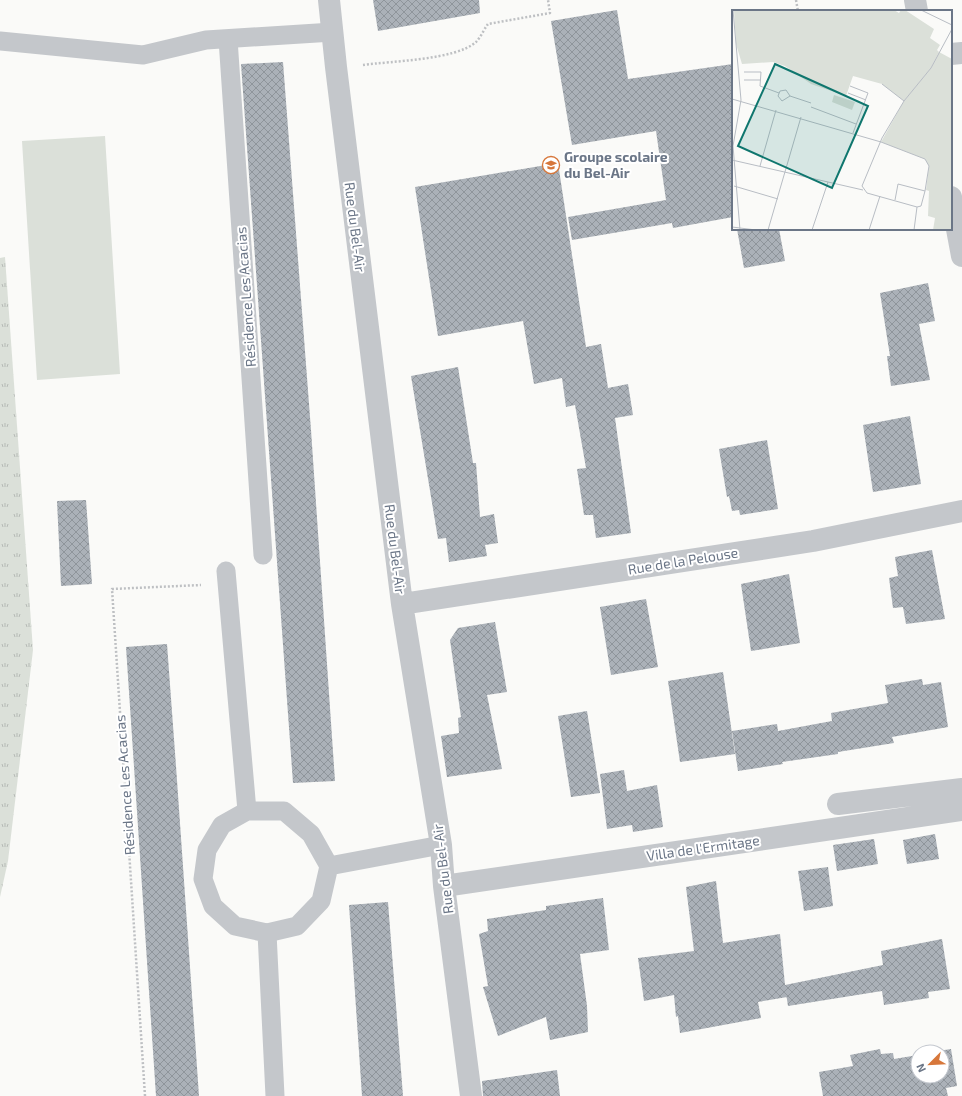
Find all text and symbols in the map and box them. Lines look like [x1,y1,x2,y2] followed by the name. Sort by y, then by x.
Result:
[732,10,952,230] inset map
[564,148,668,181] place label: Groupe scolaire du Bel-Air
[541,155,561,175] school or university icon: Groupe scolaire du Bel-Air
[342,181,369,273] street label: Rue du Bel-Air
[232,226,259,368] street label: Résidence Les Acacias
[382,503,409,595] street label: Rue du Bel-Air
[627,543,739,578] street label: Rue de la Pelouse
[111,714,138,856] street label: Résidence Les Acacias
[429,823,456,915] street label: Rue du Bel-Air
[645,831,761,864] street label: Villa de l'Ermitage
[910,1044,950,1084] north arrow
[913,1062,928,1075] text: N

